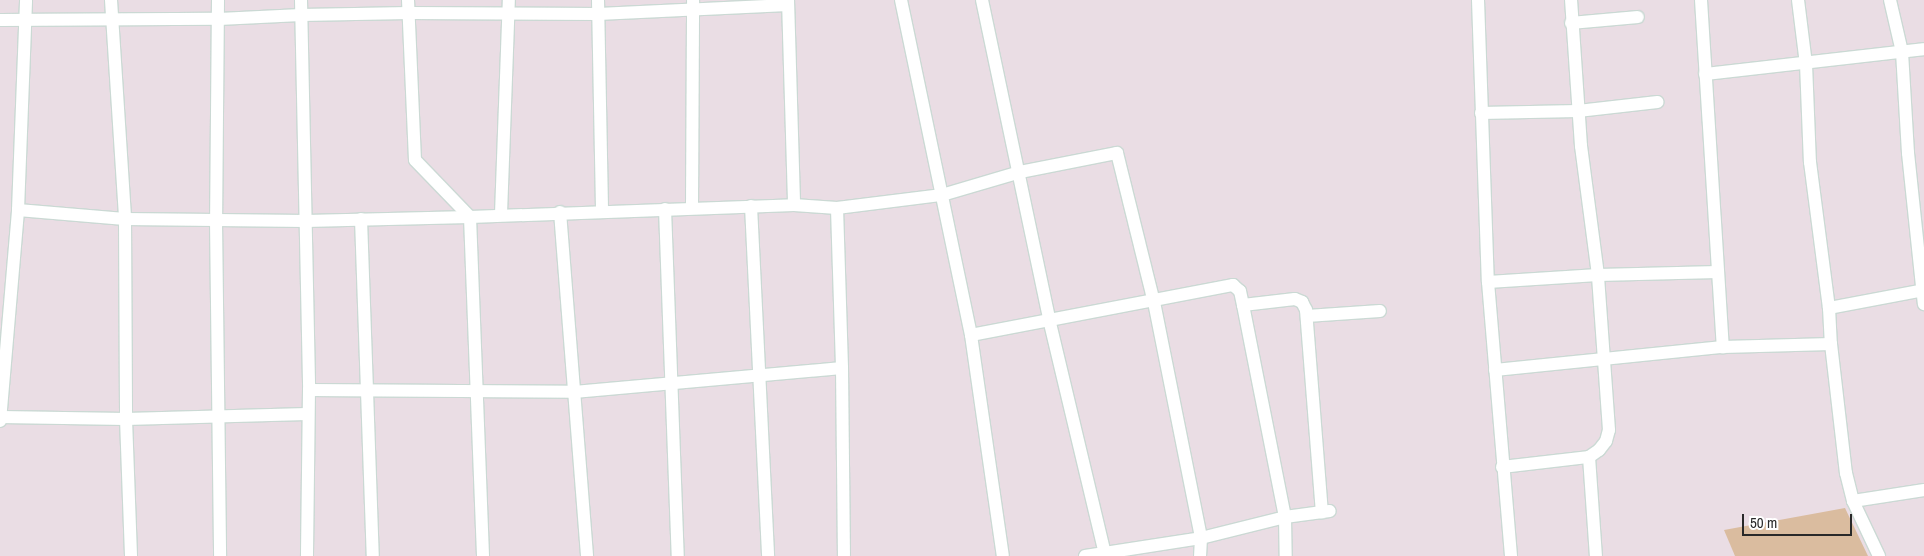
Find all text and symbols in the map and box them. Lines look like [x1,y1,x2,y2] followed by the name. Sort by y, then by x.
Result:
[1744,504,1854,536] scale bar
[1750,512,1777,533] text: 50 m

